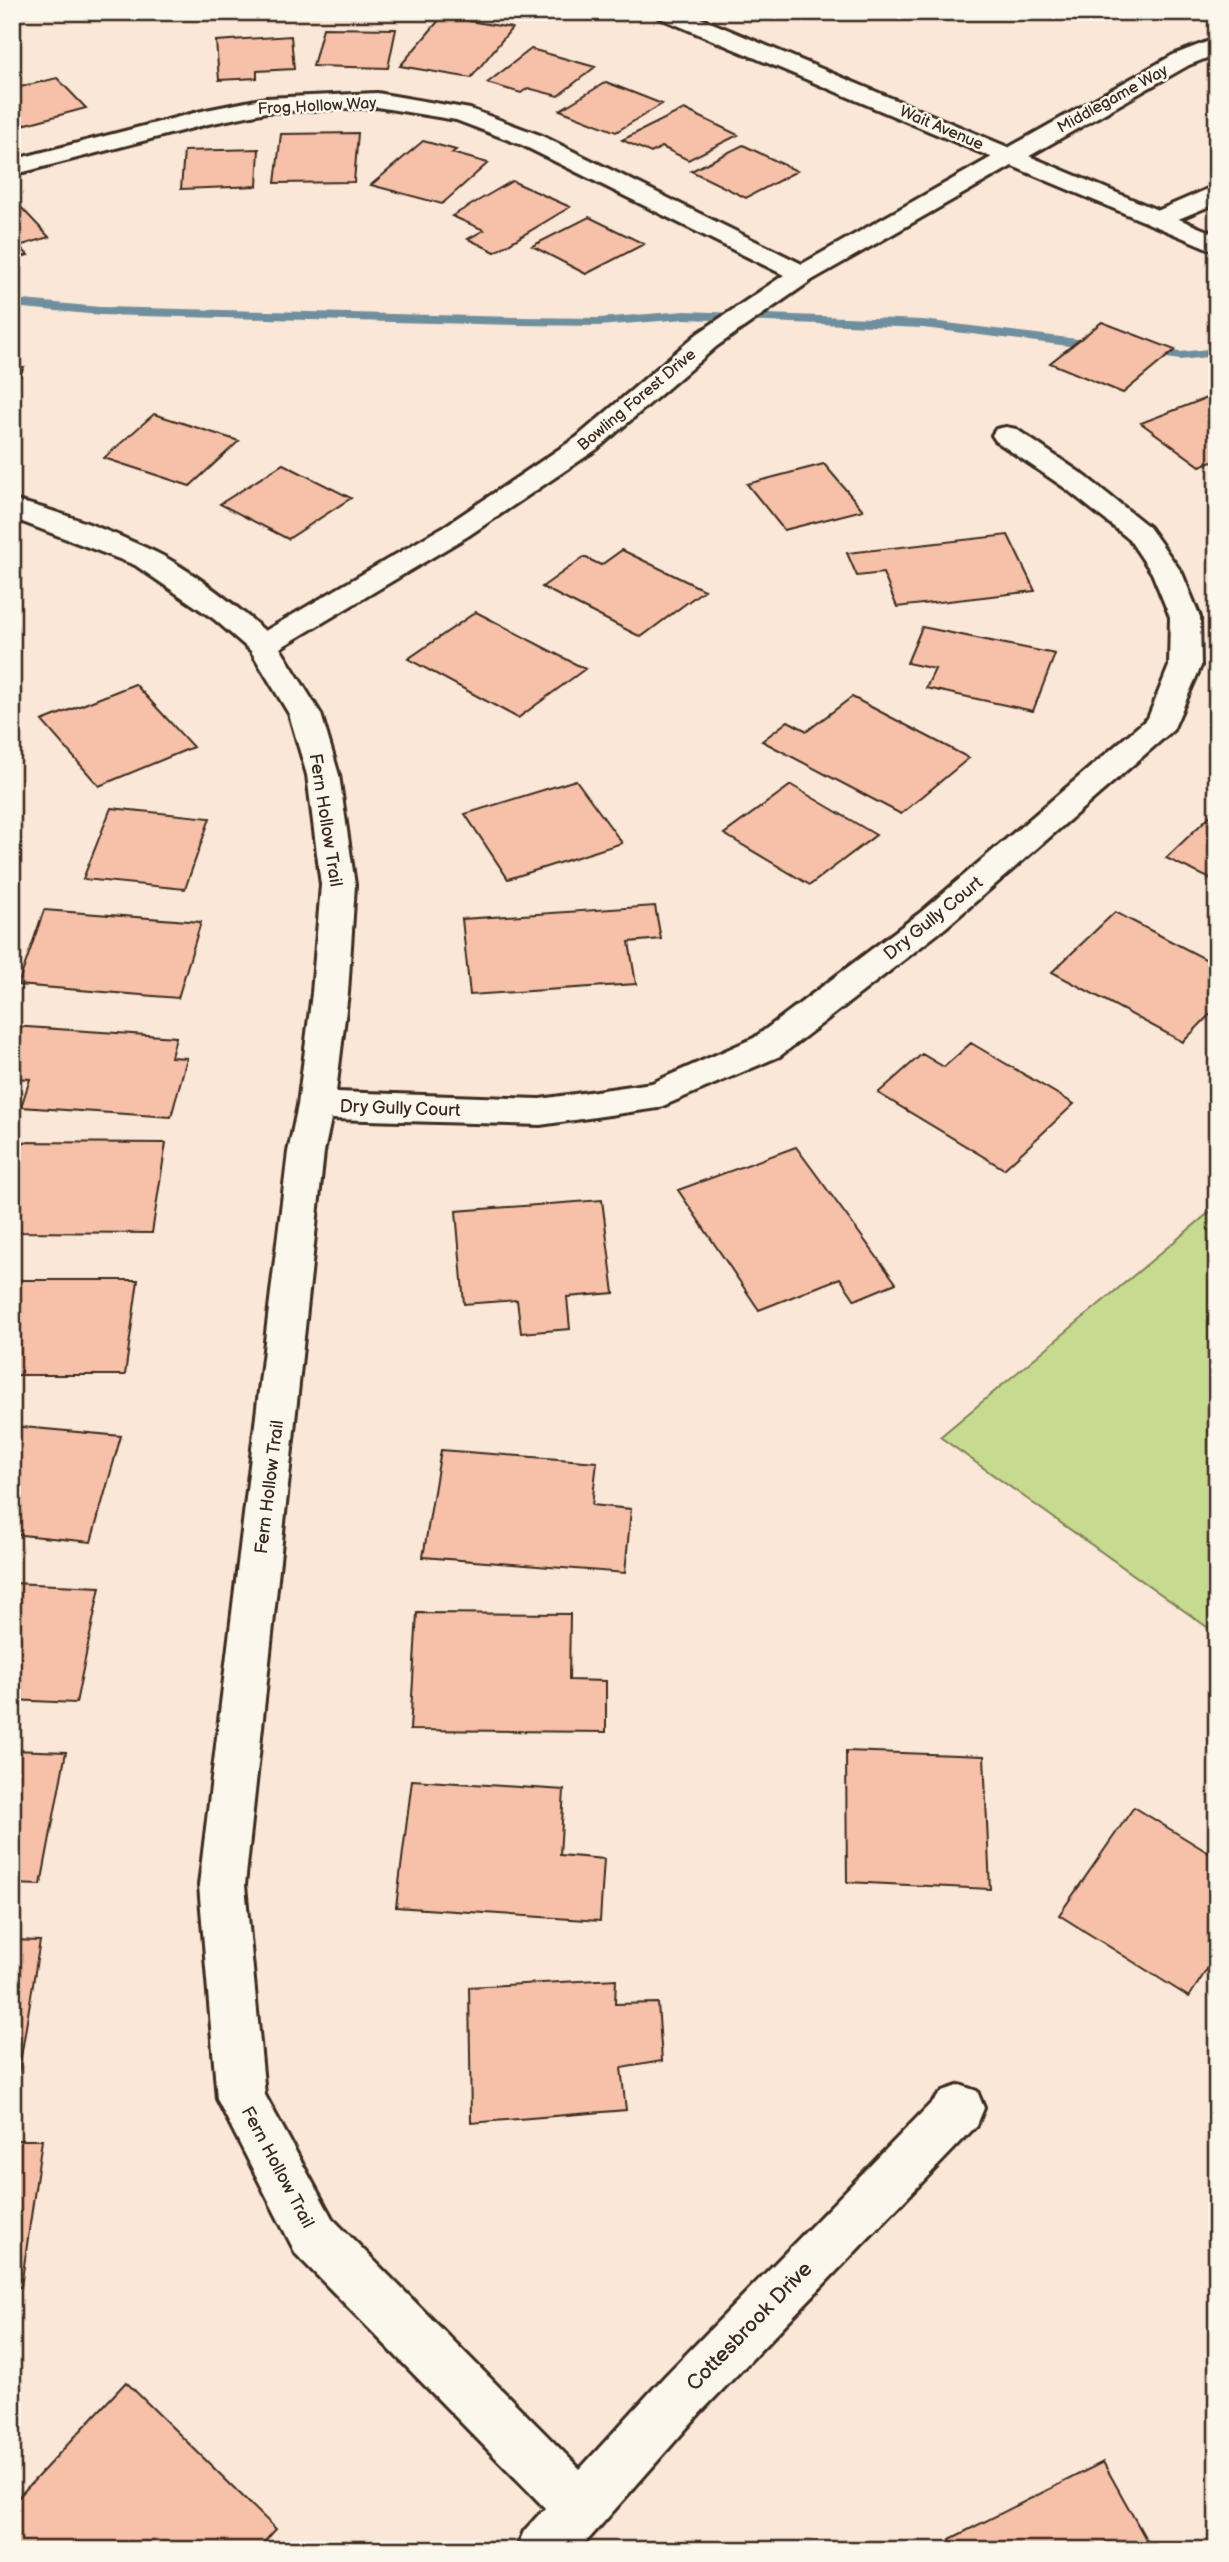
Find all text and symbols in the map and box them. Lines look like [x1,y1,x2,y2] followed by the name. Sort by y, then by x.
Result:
[1054,61,1172,138] street label: Middlegame Way
[257,94,378,119] street label: Frog Hollow Way
[897,102,987,155] street label: Wait Avenue
[574,345,700,455] street label: Bowling Forest Drive
[305,752,346,888] street label: Fern Hollow Trail
[880,872,987,965] street label: Dry Gully Court
[339,1096,461,1121] street label: Dry Gully Court
[251,1419,288,1555] street label: Fern Hollow Trail
[237,2103,318,2232] street label: Fern Hollow Trail
[681,2257,817,2396] street label: Cottesbrook Drive

